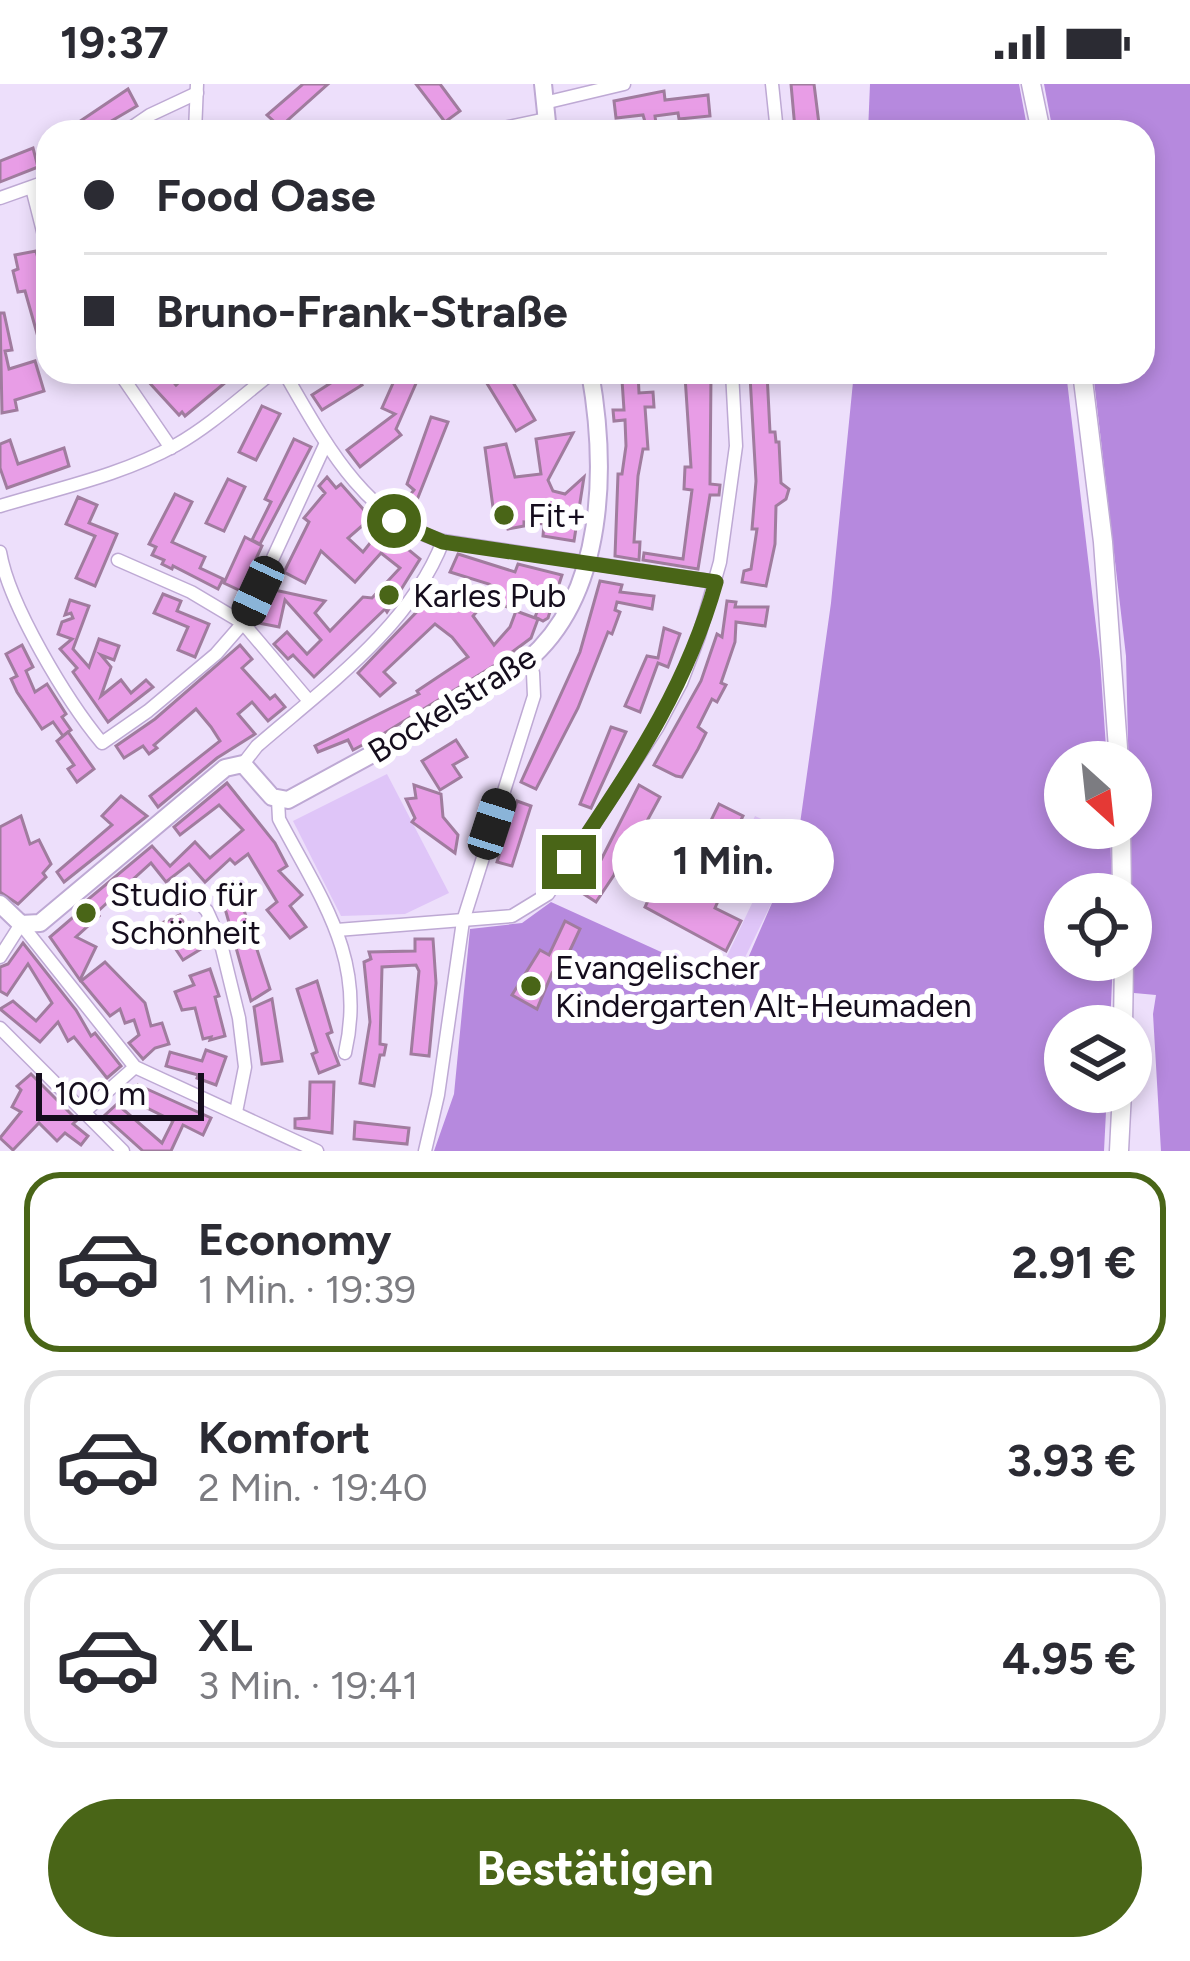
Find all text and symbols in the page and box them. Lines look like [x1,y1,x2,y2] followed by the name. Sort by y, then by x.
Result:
[60,15,169,69] text: 19:37
[156,168,376,222] text: Food Oase
[156,284,568,338] text: Bruno-Frank-Straße
[367,494,421,548] route start
[528,496,587,535] place label: Fit+
[491,502,517,528] marker: Fit+
[226,551,290,631] car
[413,576,566,615] place label: Karles Pub
[376,582,402,608] marker: Karles Pub
[361,637,543,771] street label: Bockelstraße
[1044,741,1152,849] north arrow
[1044,741,1152,1113] map controls
[464,784,520,864] car
[611,820,833,904] callout: 1 Min.
[542,835,596,889] route end
[672,837,774,884] text: 1 Min.
[1044,873,1152,981] button: locate
[110,875,261,952] place label: Studio für Schönheit
[73,900,99,926] marker: Studio für Schönheit
[555,948,972,1025] place label: Evangelischer Kindergarten Alt-Heumaden
[518,973,544,999] marker: Evangelischer Kindergarten Alt-Heumaden
[1044,1005,1152,1113] button: layers
[36,1067,204,1120] scale bar
[54,1074,146,1113] text: 100 m
[54,1208,162,1316] icon: car
[198,1212,391,1266] text: Economy
[1012,1235,1136,1289] text: 2.91 €
[198,1266,416,1313] text: 1 Min. · 19:39
[54,1406,162,1514] icon: car
[198,1410,370,1464] text: Komfort
[1007,1433,1136,1487] text: 3.93 €
[198,1464,428,1511] text: 2 Min. · 19:40
[54,1604,162,1712] icon: car
[198,1608,253,1662] text: XL
[1002,1631,1136,1685] text: 4.95 €
[198,1662,418,1709] text: 3 Min. · 19:41
[48,1799,1142,1937] button: Bestätigen

